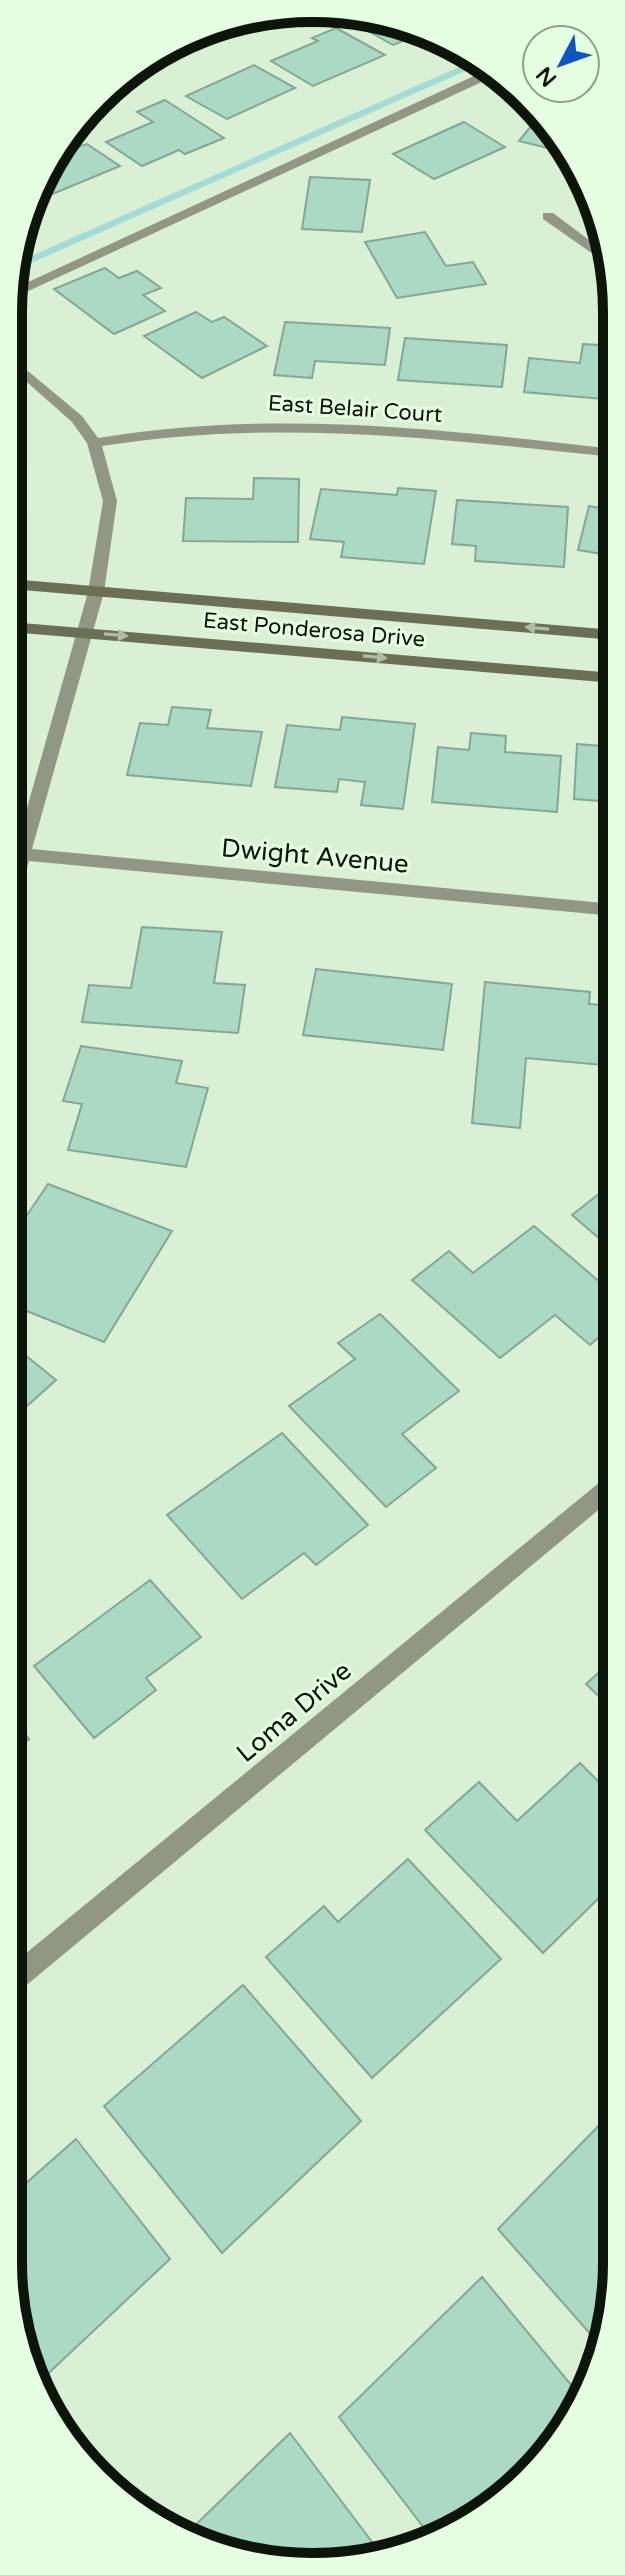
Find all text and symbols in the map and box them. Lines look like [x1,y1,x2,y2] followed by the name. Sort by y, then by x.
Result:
[521,24,601,104] north arrow
[531,61,562,92] text: N
[267,390,443,428] street label: East Belair Court
[202,607,426,653] street label: East Ponderosa Drive
[524,621,549,634] one-way arrow
[104,629,129,642] one-way arrow
[363,651,388,664] one-way arrow
[220,832,410,880] street label: Dwight Avenue
[230,1655,358,1769] street label: Loma Drive

